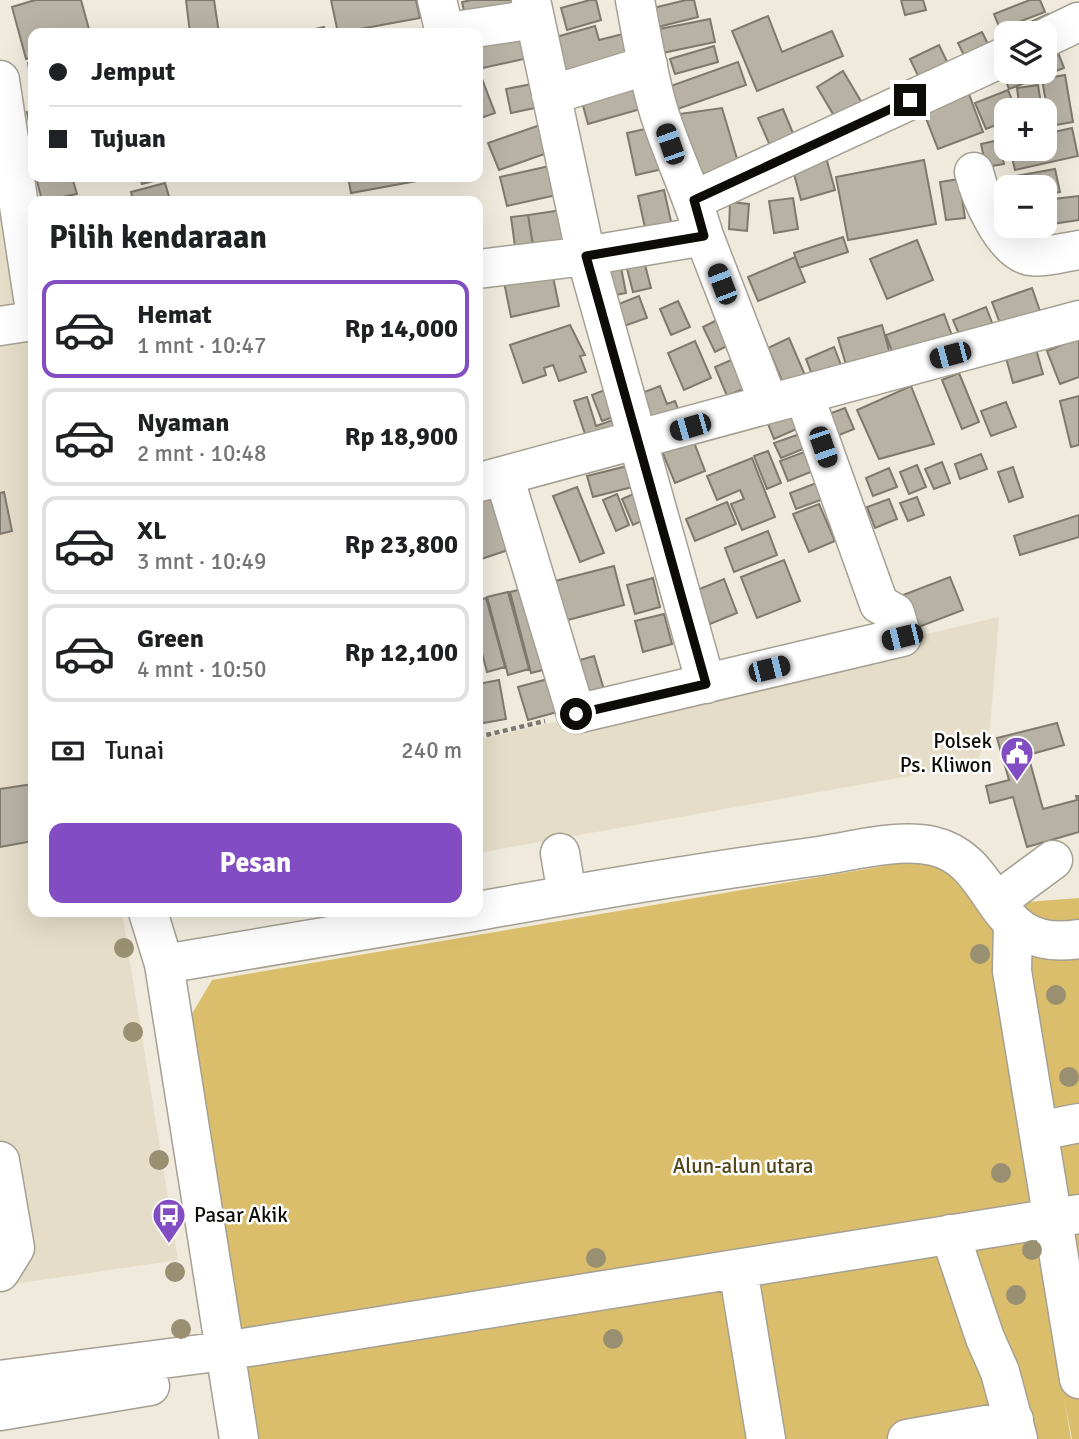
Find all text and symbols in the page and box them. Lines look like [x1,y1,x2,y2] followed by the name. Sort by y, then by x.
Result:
[994,21,1057,238] map controls
[994,21,1057,84] button: layers
[91,56,175,88] text: Jemput
[894,84,926,116] route end
[994,98,1057,161] button: +
[654,121,687,167] car
[91,123,166,155] text: Tujuan
[994,175,1057,238] button: −
[49,218,267,257] text: Pilih kendaraan
[705,261,740,307] car
[53,298,116,361] icon: car
[137,299,212,331] text: Hemat
[344,313,458,345] text: Rp 14,000
[137,331,266,360] text: 1 mnt · 10:47
[927,339,974,371] car
[53,406,116,469] icon: car
[137,407,230,439] text: Nyaman
[667,411,714,443] car
[344,421,458,453] text: Rp 18,900
[807,424,840,470] car
[137,439,266,468] text: 2 mnt · 10:48
[53,514,116,577] icon: car
[137,515,167,547] text: XL
[344,529,458,561] text: Rp 23,800
[137,547,266,576] text: 3 mnt · 10:49
[53,622,116,685] icon: car
[880,622,925,652] car
[137,623,204,655] text: Green
[344,637,458,669] text: Rp 12,100
[747,654,792,684] car
[137,655,266,684] text: 4 mnt · 10:50
[560,698,592,730] route start
[900,728,992,778] place label: Polsek Ps. Kliwon
[49,732,87,770] icon: cash
[998,734,1036,783] public building icon: Polsek Ps. Kliwon
[105,735,164,767] text: Tunai
[401,736,462,765] text: 240 m
[49,823,462,903] button: Pesan
[673,1153,813,1179] park label: Alun-alun utara
[150,1196,188,1245] bus stop icon: Pasar Akik
[194,1202,288,1228] place label: Pasar Akik

